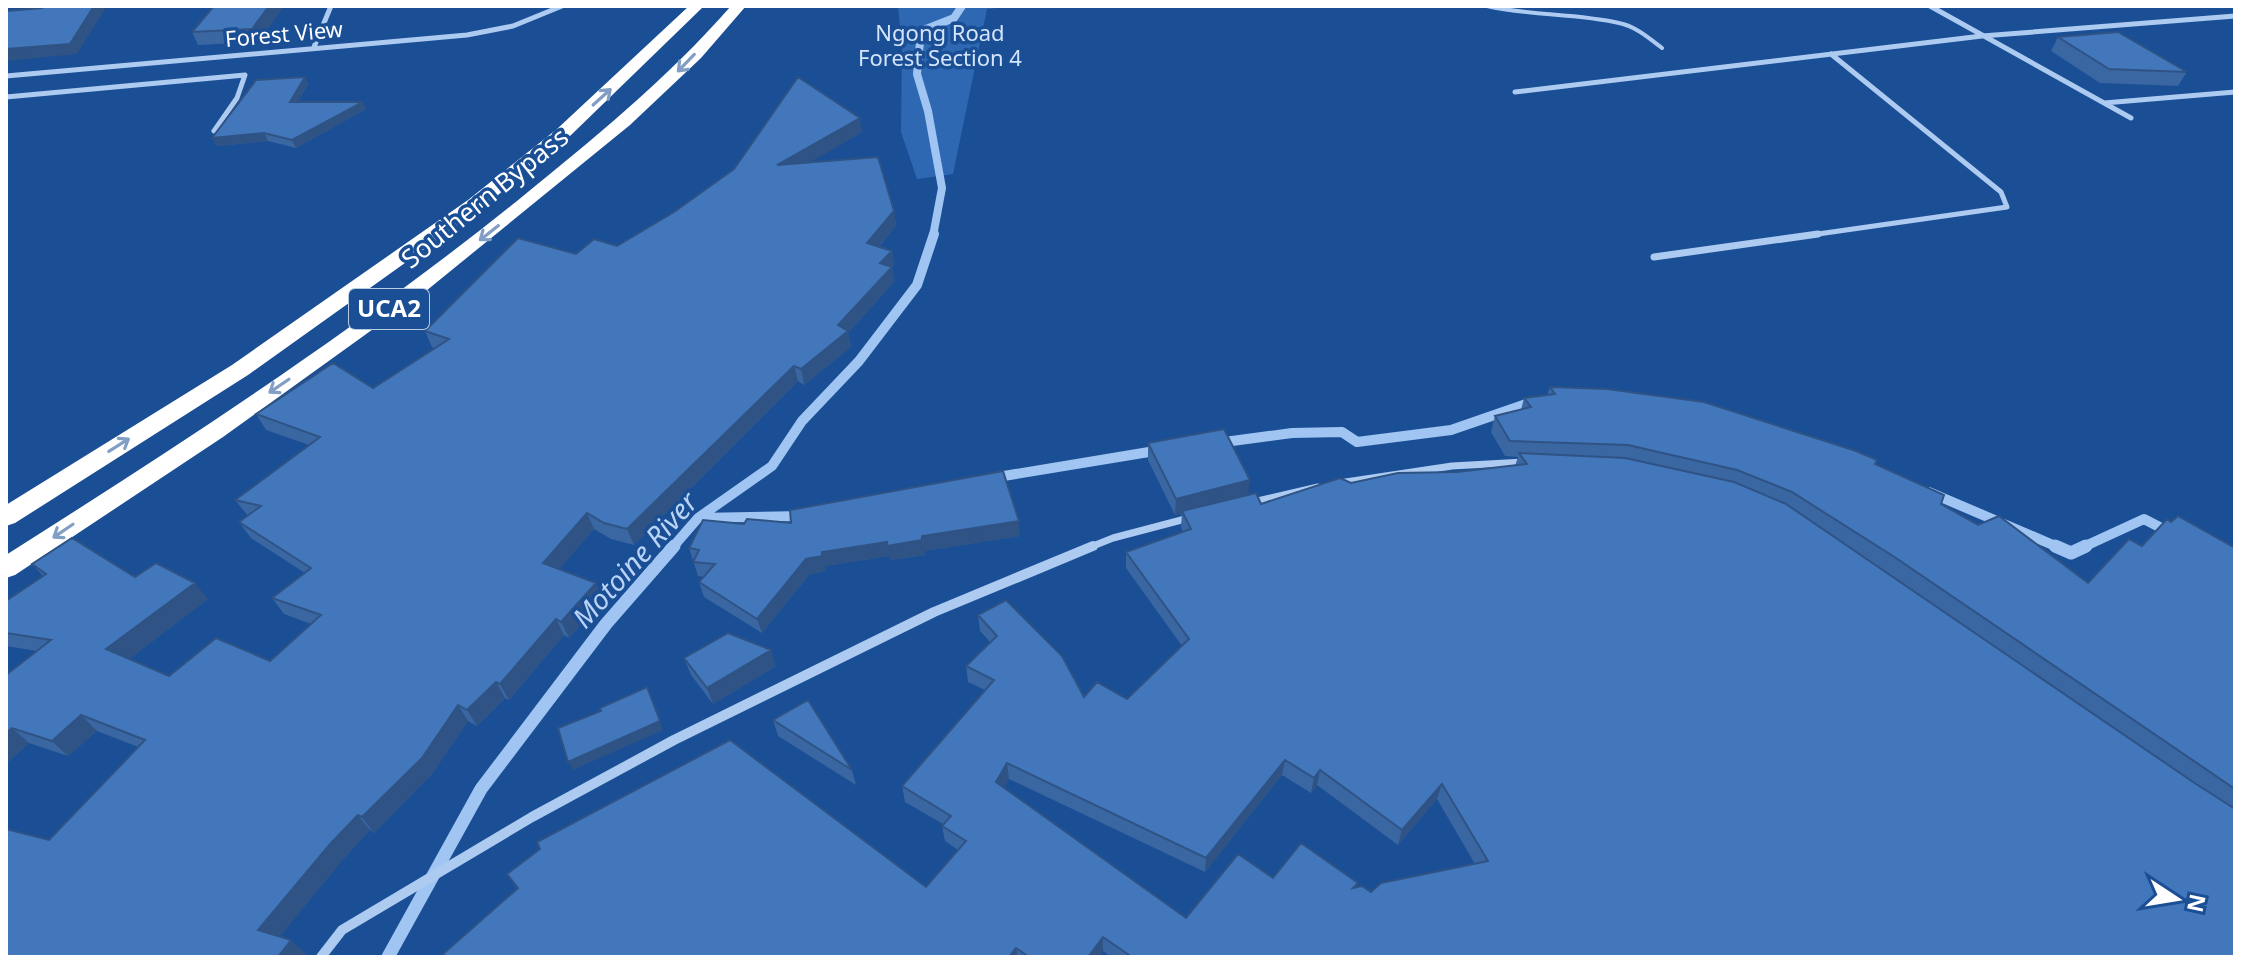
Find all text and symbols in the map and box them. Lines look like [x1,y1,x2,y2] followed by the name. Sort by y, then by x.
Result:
[224,13,345,53] street label: Forest View
[858,17,1022,72] park label: Ngong Road Forest Section 4
[676,53,695,73] one-way arrow
[591,88,612,107] one-way arrow
[393,119,576,276] street label: Southern Bypass
[479,224,500,241] one-way arrow
[349,289,429,329] road number: UCA2
[268,378,290,394] one-way arrow
[108,437,130,454] one-way arrow
[563,482,707,635] water label: Motoine River
[52,523,75,539] one-way arrow
[2137,859,2217,939] north arrow
[2181,891,2214,915] text: N

